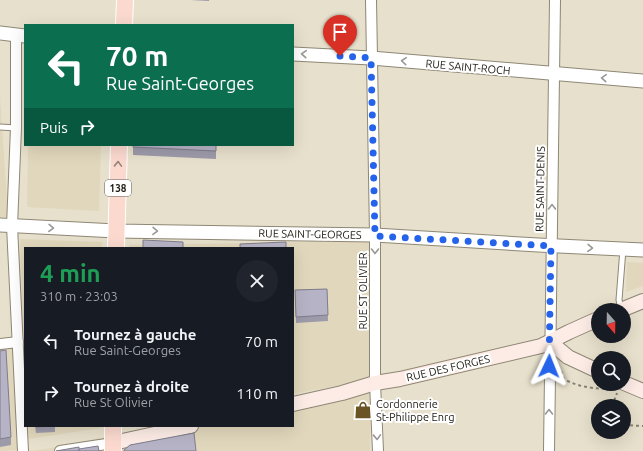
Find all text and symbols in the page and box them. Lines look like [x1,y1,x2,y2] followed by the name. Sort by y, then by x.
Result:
[323,15,357,56] pin
[329,21,351,43] icon: arrive
[40,40,92,92] icon: left
[106,40,168,71] text: 70 m
[301,50,307,59] one-way arrow
[401,57,407,66] one-way arrow
[425,57,511,77] street label: RUE SAINT-ROCH
[106,73,254,93] text: Rue Saint-Georges
[601,73,607,82] one-way arrow
[76,116,98,138] icon: right
[40,119,68,136] text: Puis
[533,146,547,232] street label: RUE SAINT-DENIS
[114,161,123,167] one-way arrow
[105,180,131,196] road number: 138
[548,204,556,210] one-way arrow
[48,224,54,232] one-way arrow
[152,227,158,236] one-way arrow
[258,227,362,241] street label: RUE SAINT-GEORGES
[587,243,593,252] one-way arrow
[371,248,379,254] one-way arrow
[357,252,369,330] street label: RUE ST OLIVIER
[40,260,101,287] text: 4 min
[236,260,278,302] button: close
[40,289,118,303] text: 310 m · 23:03
[591,303,631,343] north arrow
[591,303,631,439] map controls
[74,326,197,343] text: Tournez à gauche
[40,330,62,352] icon: left
[245,333,278,350] text: 70 m
[74,343,181,357] text: Rue Saint-Georges
[528,345,570,387] position arrow
[591,351,631,391] button: search
[405,352,491,383] street label: RUE DES FORGES
[74,378,189,395] text: Tournez à droite
[40,382,62,404] icon: right
[236,385,278,402] text: 110 m
[74,395,153,409] text: Rue St Olivier
[376,398,454,423] place label: Cordonnerie St-Philippe Enrg
[591,399,631,439] button: layers
[353,400,373,420] shop icon: Cordonnerie St-Philippe Enrg
[545,409,553,415] one-way arrow
[373,434,382,440] one-way arrow

